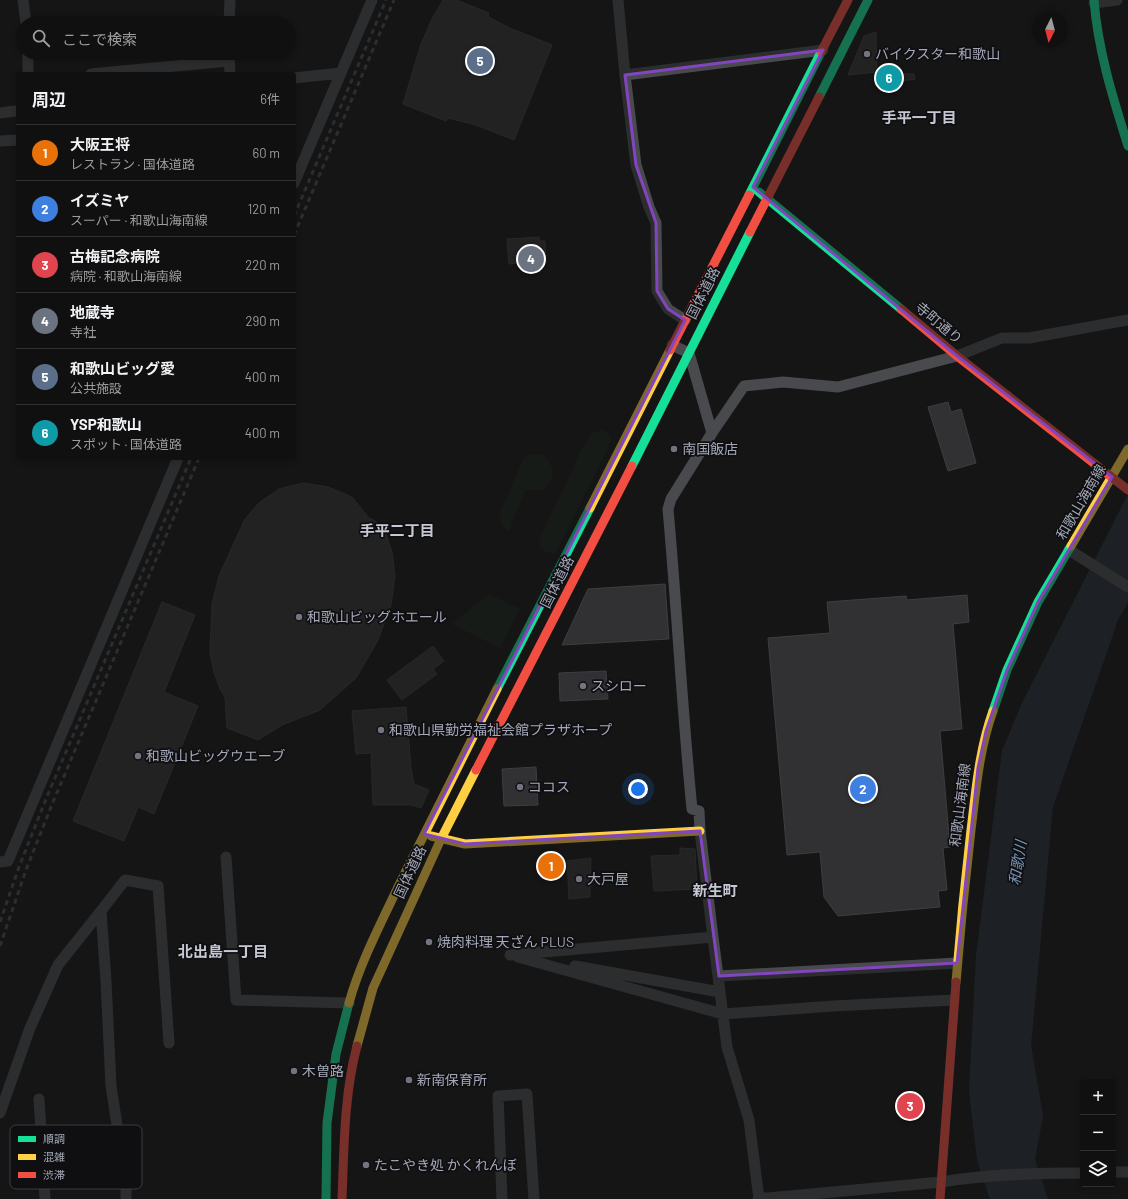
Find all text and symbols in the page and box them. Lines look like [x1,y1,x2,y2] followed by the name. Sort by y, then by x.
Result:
[1032,12,1068,48] north arrow
[16,16,296,60] search box
[30,27,52,49] icon: search
[62,30,137,48] text: ここで検索
[875,45,1000,62] place label: バイクスター和歌山
[467,46,493,76] pin: 5
[862,49,872,59] marker: バイクスター和歌山
[876,63,902,93] pin: 6
[32,89,66,109] text: 周辺
[260,91,280,107] text: 6件
[881,108,957,126] district label: 手平一丁目
[70,135,130,153] text: 大阪王将
[43,145,47,161] text: 1
[253,145,280,161] text: 60 m
[70,156,195,172] text: レストラン · 国体道路
[70,191,130,209] text: イズミヤ
[41,201,49,217] text: 2
[248,201,280,217] text: 120 m
[70,212,208,228] text: スーパー · 和歌山海南線
[518,244,544,274] pin: 4
[70,247,160,265] text: 古梅記念病院
[41,257,49,273] text: 3
[245,257,280,273] text: 220 m
[682,264,723,322] street label: 国体道路
[70,268,182,284] text: 病院 · 和歌山海南線
[912,298,966,347] street label: 寺町通り
[70,303,115,321] text: 地蔵寺
[41,313,49,329] text: 4
[246,313,280,329] text: 290 m
[70,324,96,340] text: 寺社
[70,359,175,377] text: 和歌山ビッグ愛
[41,369,49,385] text: 5
[245,369,280,385] text: 400 m
[70,380,122,396] text: 公共施設
[70,415,142,433] text: YSP和歌山
[42,425,48,441] text: 6
[245,425,280,441] text: 400 m
[70,436,182,452] text: スポット · 国体道路
[682,440,738,457] place label: 南国飯店
[669,444,679,454] marker: 南国飯店
[1052,461,1109,542] street label: 和歌山海南線
[359,521,435,539] district label: 手平二丁目
[536,553,577,611] street label: 国体道路
[307,608,447,625] place label: 和歌山ビッグホエール
[294,612,304,622] marker: 和歌山ビッグホエール
[591,677,647,694] place label: スシロー
[578,681,588,691] marker: スシロー
[389,721,612,738] place label: 和歌山県勤労福祉会館プラザホープ
[376,725,386,735] marker: 和歌山県勤労福祉会館プラザホープ
[146,747,285,764] place label: 和歌山ビッグウエーブ
[133,751,143,761] marker: 和歌山ビッグウエーブ
[946,762,973,848] street label: 和歌山海南線
[850,774,876,804] pin: 2
[528,778,570,795] place label: ココス
[628,779,648,799] your location
[515,782,525,792] marker: ココス
[1005,837,1030,886] water label: 和歌川
[390,843,429,901] street label: 国体道路
[538,851,564,881] pin: 1
[587,870,629,887] place label: 大戸屋
[574,874,584,884] marker: 大戸屋
[692,881,738,899] district label: 新生町
[437,933,574,950] place label: 焼肉料理 天ざん PLUS
[424,937,434,947] marker: 焼肉料理 天ざん PLUS
[178,942,268,960] district label: 北出島一丁目
[302,1062,344,1079] place label: 木曽路
[289,1066,299,1076] marker: 木曽路
[417,1071,487,1088] place label: 新南保育所
[404,1075,414,1085] marker: 新南保育所
[1080,1079,1116,1187] map controls
[1080,1079,1116,1115] button: +
[897,1091,923,1121] pin: 3
[1080,1115,1116,1151] button: −
[10,1125,142,1189] legend
[43,1132,65,1145] text: 順調
[43,1150,65,1163] text: 混雑
[1080,1151,1116,1187] button: layers
[374,1156,517,1173] place label: たこやき処 かくれんぼ
[361,1160,371,1170] marker: たこやき処 かくれんぼ
[43,1168,65,1181] text: 渋滞

